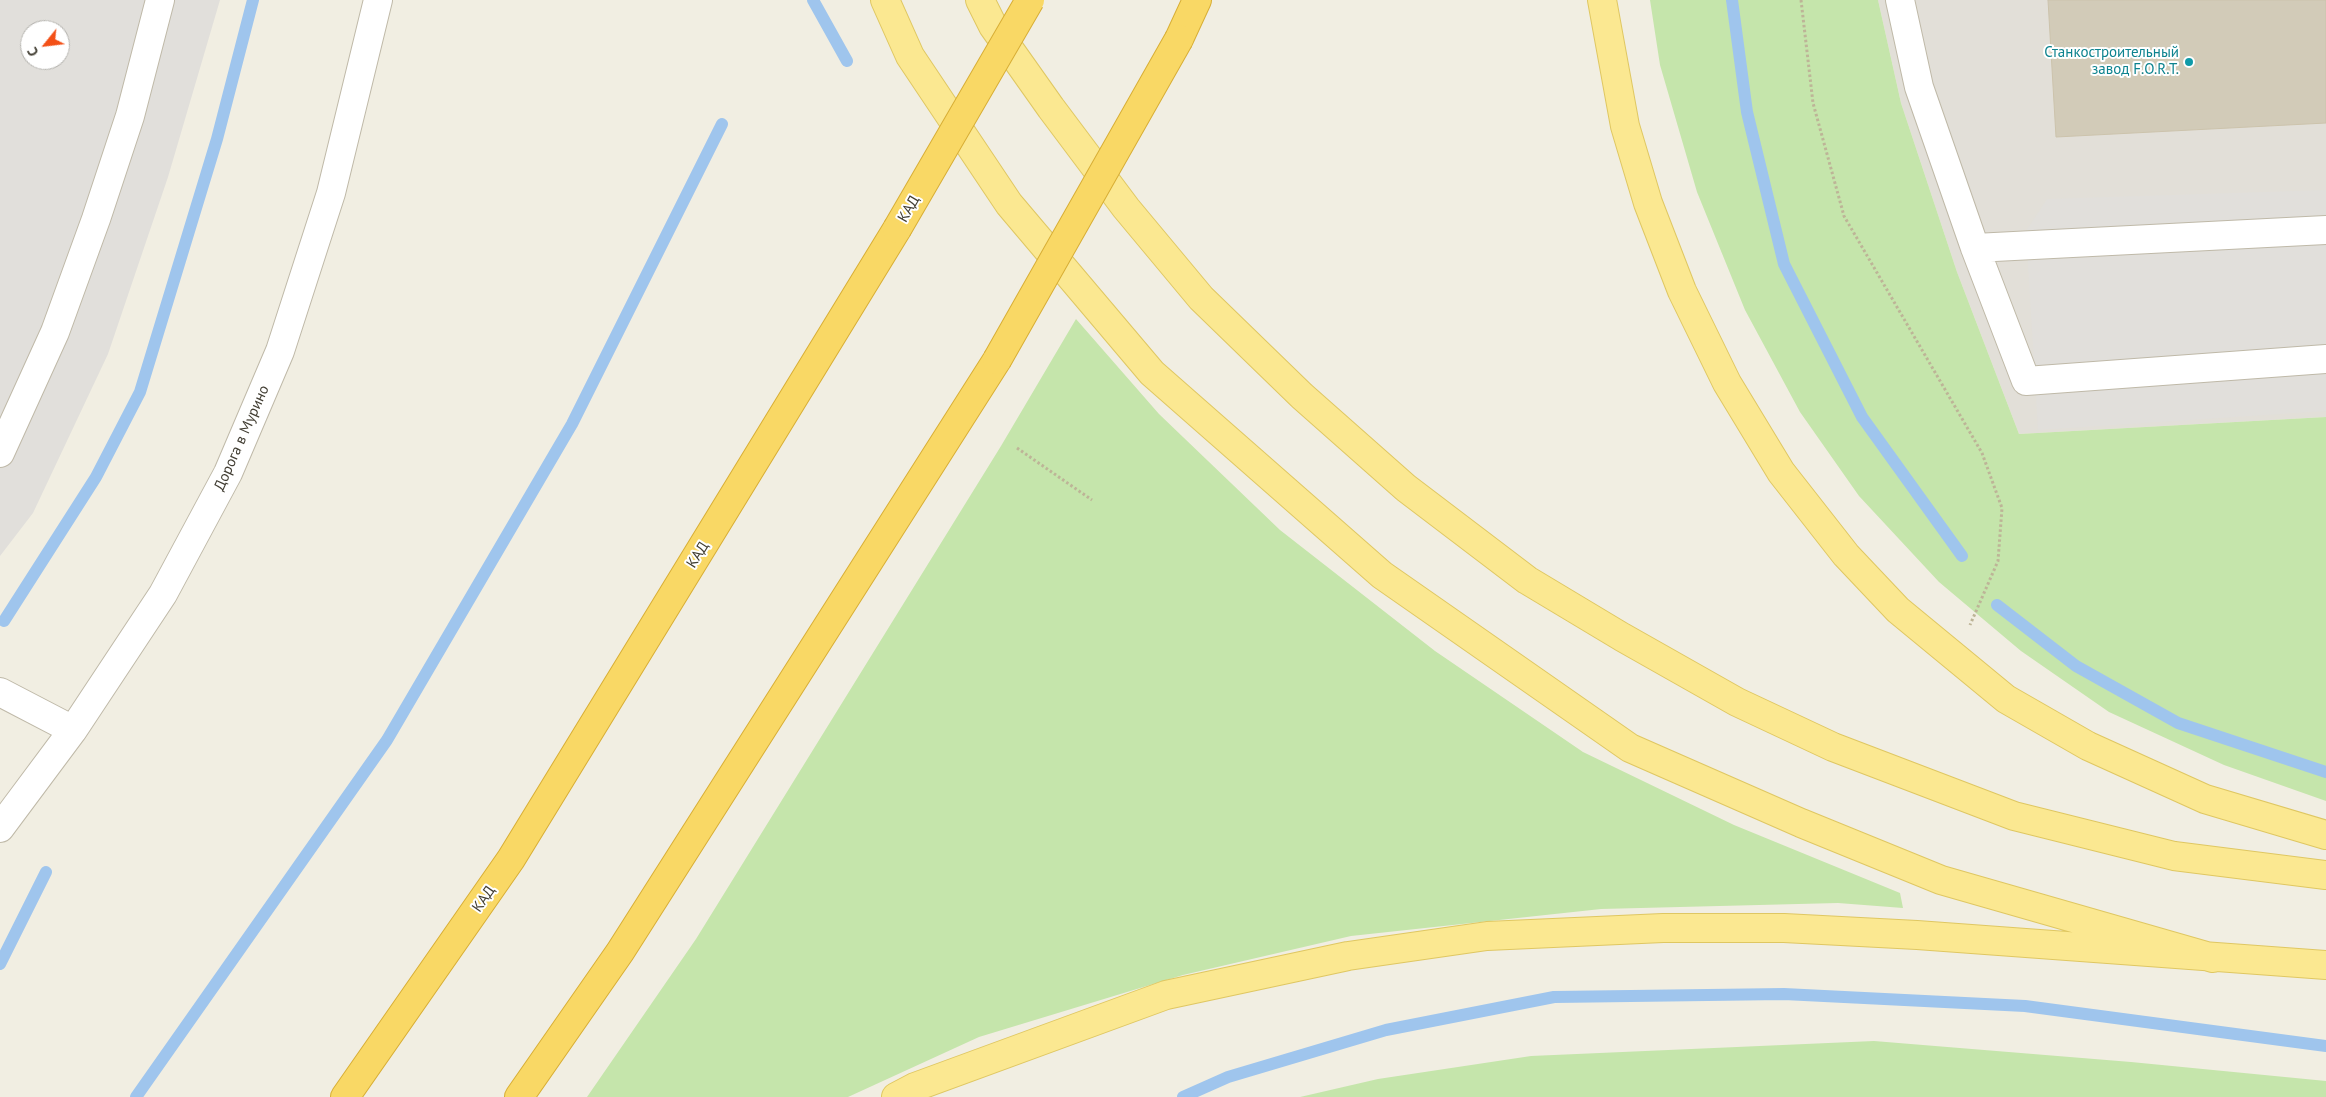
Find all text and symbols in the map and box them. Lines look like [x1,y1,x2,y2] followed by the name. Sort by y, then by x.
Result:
[20,20,70,70] north arrow
[23,44,43,60] text: С
[2044,44,2179,79] place label: Станкостроительный завод F.O.R.T.
[2183,56,2195,68] marker: Станкостроительный завод F.O.R.T.
[894,192,924,226] street label: КАД
[211,382,273,494] street label: Дорога в Мурино
[683,538,713,572] street label: КАД
[469,882,499,916] street label: КАД

